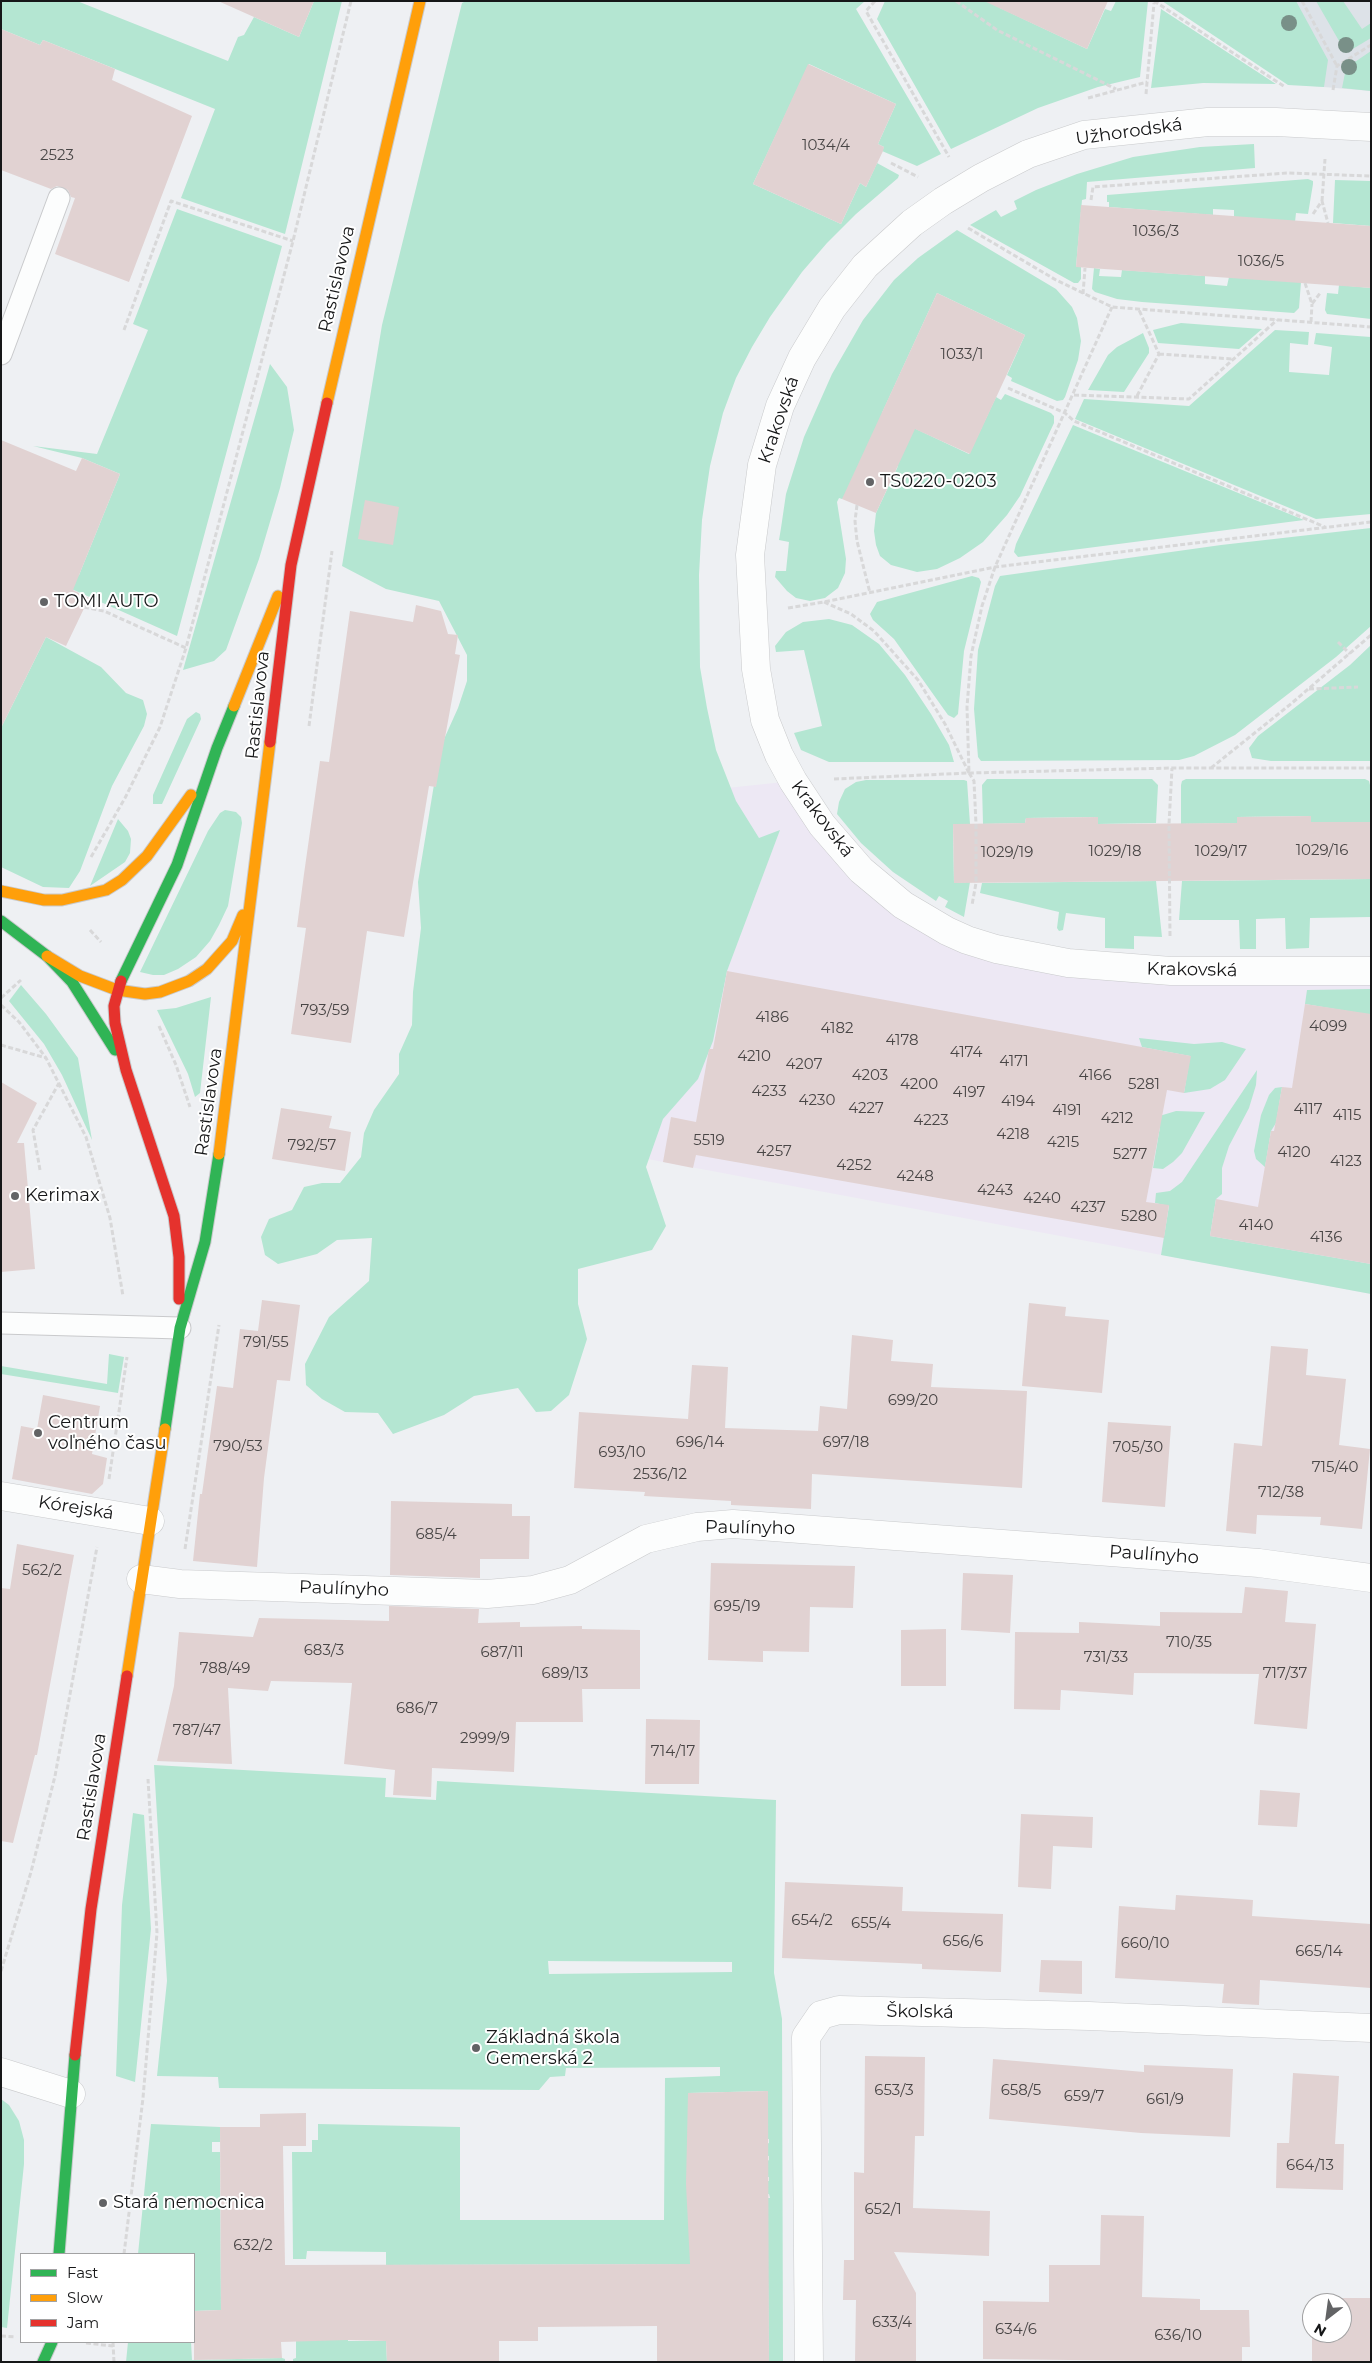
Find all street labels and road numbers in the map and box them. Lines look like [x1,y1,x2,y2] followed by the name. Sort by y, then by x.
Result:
[1074,114,1184,150] street label: Užhorodská
[314,223,360,335] street label: Rastislavova
[754,374,804,466] street label: Krakovská
[242,650,274,760] street label: Rastislavova
[786,776,858,862] street label: Krakovská
[1146,958,1238,982] street label: Krakovská
[191,1046,227,1158] street label: Rastislavova
[37,1491,115,1525] street label: Kórejská
[705,1516,795,1540] street label: Paulínyho
[1108,1541,1200,1569] street label: Paulínyho
[299,1577,389,1601] street label: Paulínyho
[73,1731,111,1843] street label: Rastislavova
[886,2001,954,2023] street label: Školská

